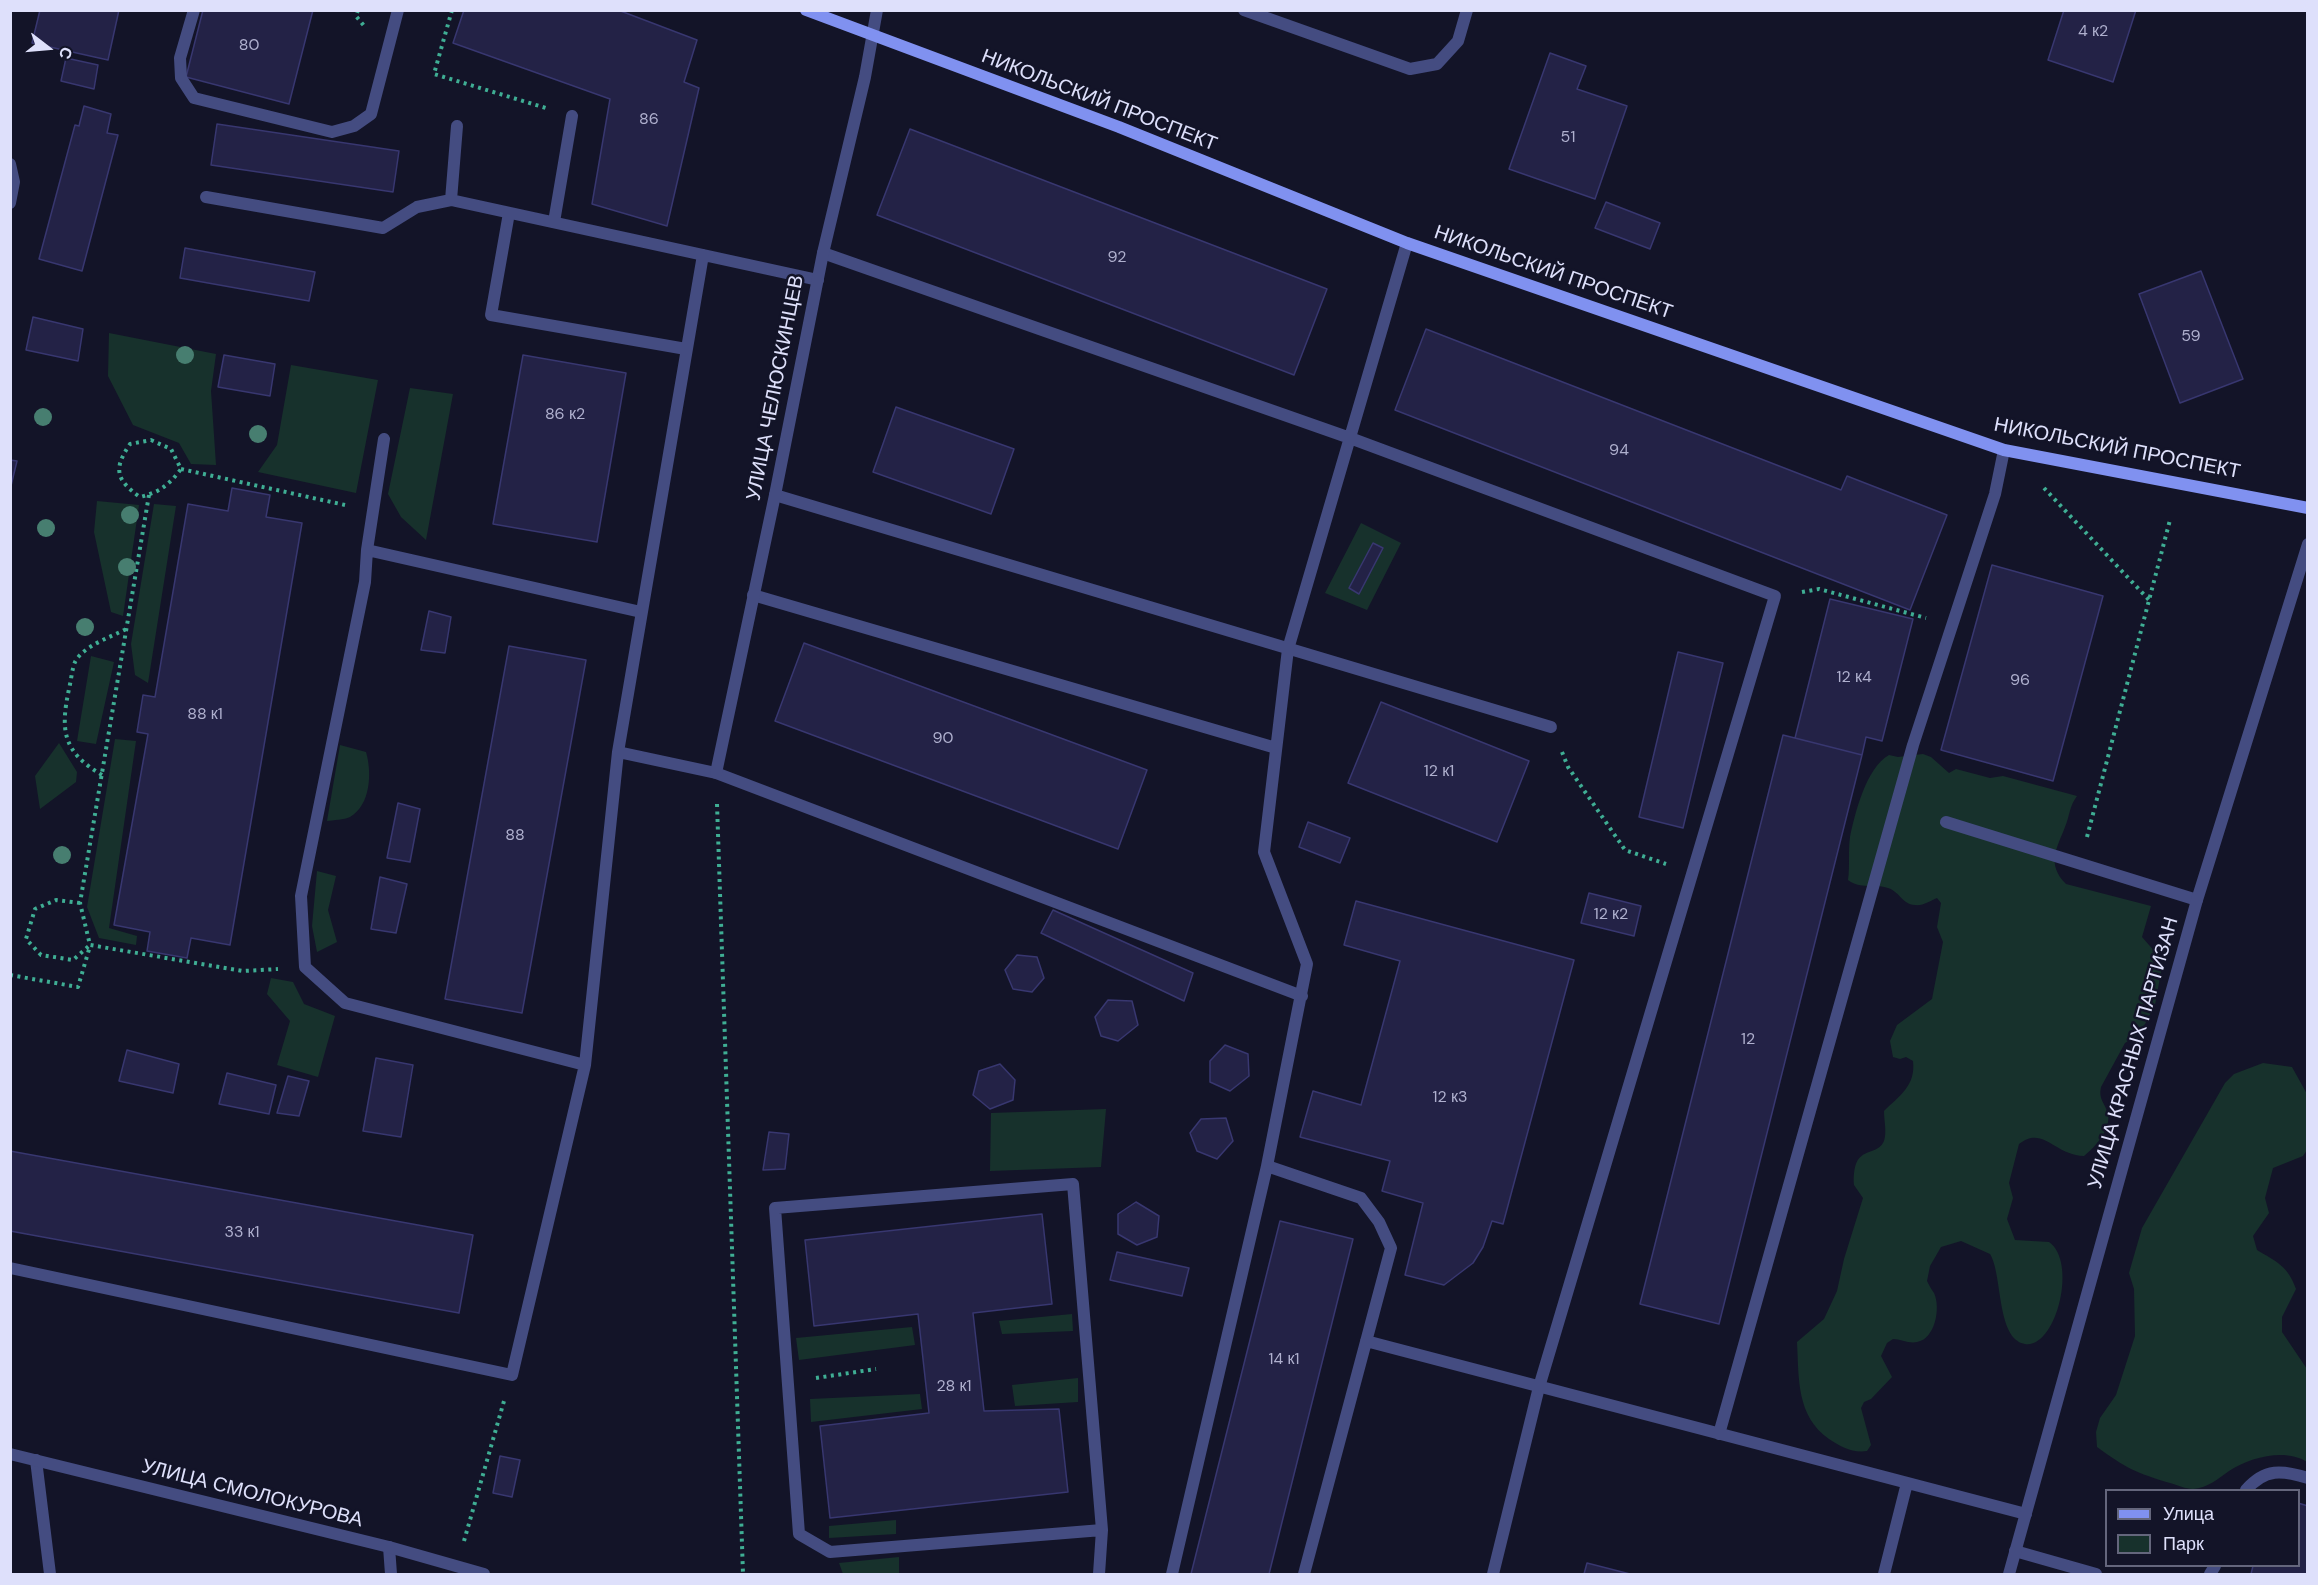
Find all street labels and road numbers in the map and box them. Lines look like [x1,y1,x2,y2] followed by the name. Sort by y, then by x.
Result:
[978,45,1220,157] street label: НИКОЛЬСКИЙ ПРОСПЕКТ
[1431,221,1675,325] street label: НИКОЛЬСКИЙ ПРОСПЕКТ
[742,273,810,503] street label: УЛИЦА ЧЕЛЮСКИНЦЕВ
[1992,413,2242,485] street label: НИКОЛЬСКИЙ ПРОСПЕКТ
[2084,914,2184,1192] street label: УЛИЦА КРАСНЫХ ПАРТИЗАН
[139,1455,365,1533] street label: УЛИЦА СМОЛОКУРОВА

